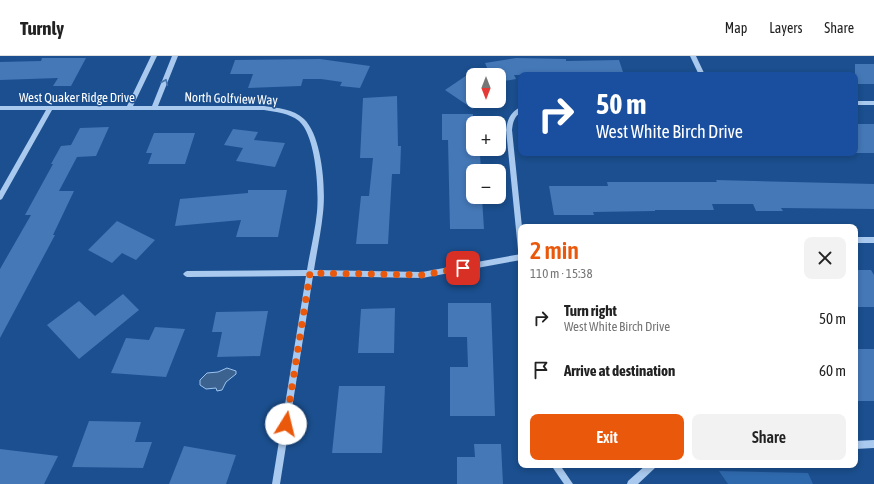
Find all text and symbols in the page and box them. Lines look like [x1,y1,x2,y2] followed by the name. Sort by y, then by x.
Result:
[20,17,64,39] text: Turnly
[725,20,747,36] text: Map
[769,20,802,36] text: Layers
[824,20,854,36] text: Share
[466,68,506,108] north arrow
[466,68,506,204] map controls
[160,78,168,85] one-way arrow
[530,88,582,140] icon: right
[596,88,646,120] text: 50 m
[184,89,279,108] street label: North Golfview Way
[19,90,135,105] street label: West Quaker Ridge Drive
[466,116,506,156] button: +
[596,121,743,142] text: West White Birch Drive
[466,164,506,204] button: −
[530,237,579,264] text: 2 min
[804,237,846,279] button: close
[446,251,480,285] pin
[452,257,474,279] icon: arrive
[530,266,593,281] text: 110 m · 15:38
[564,302,617,319] text: Turn right
[530,307,552,329] icon: right
[819,310,846,327] text: 50 m
[564,319,670,334] text: West White Birch Drive
[530,359,552,381] icon: arrive
[564,362,675,379] text: Arrive at destination
[819,362,846,379] text: 60 m
[265,403,307,445] position arrow
[530,414,684,460] button: Exit
[692,414,846,460] button: Share

